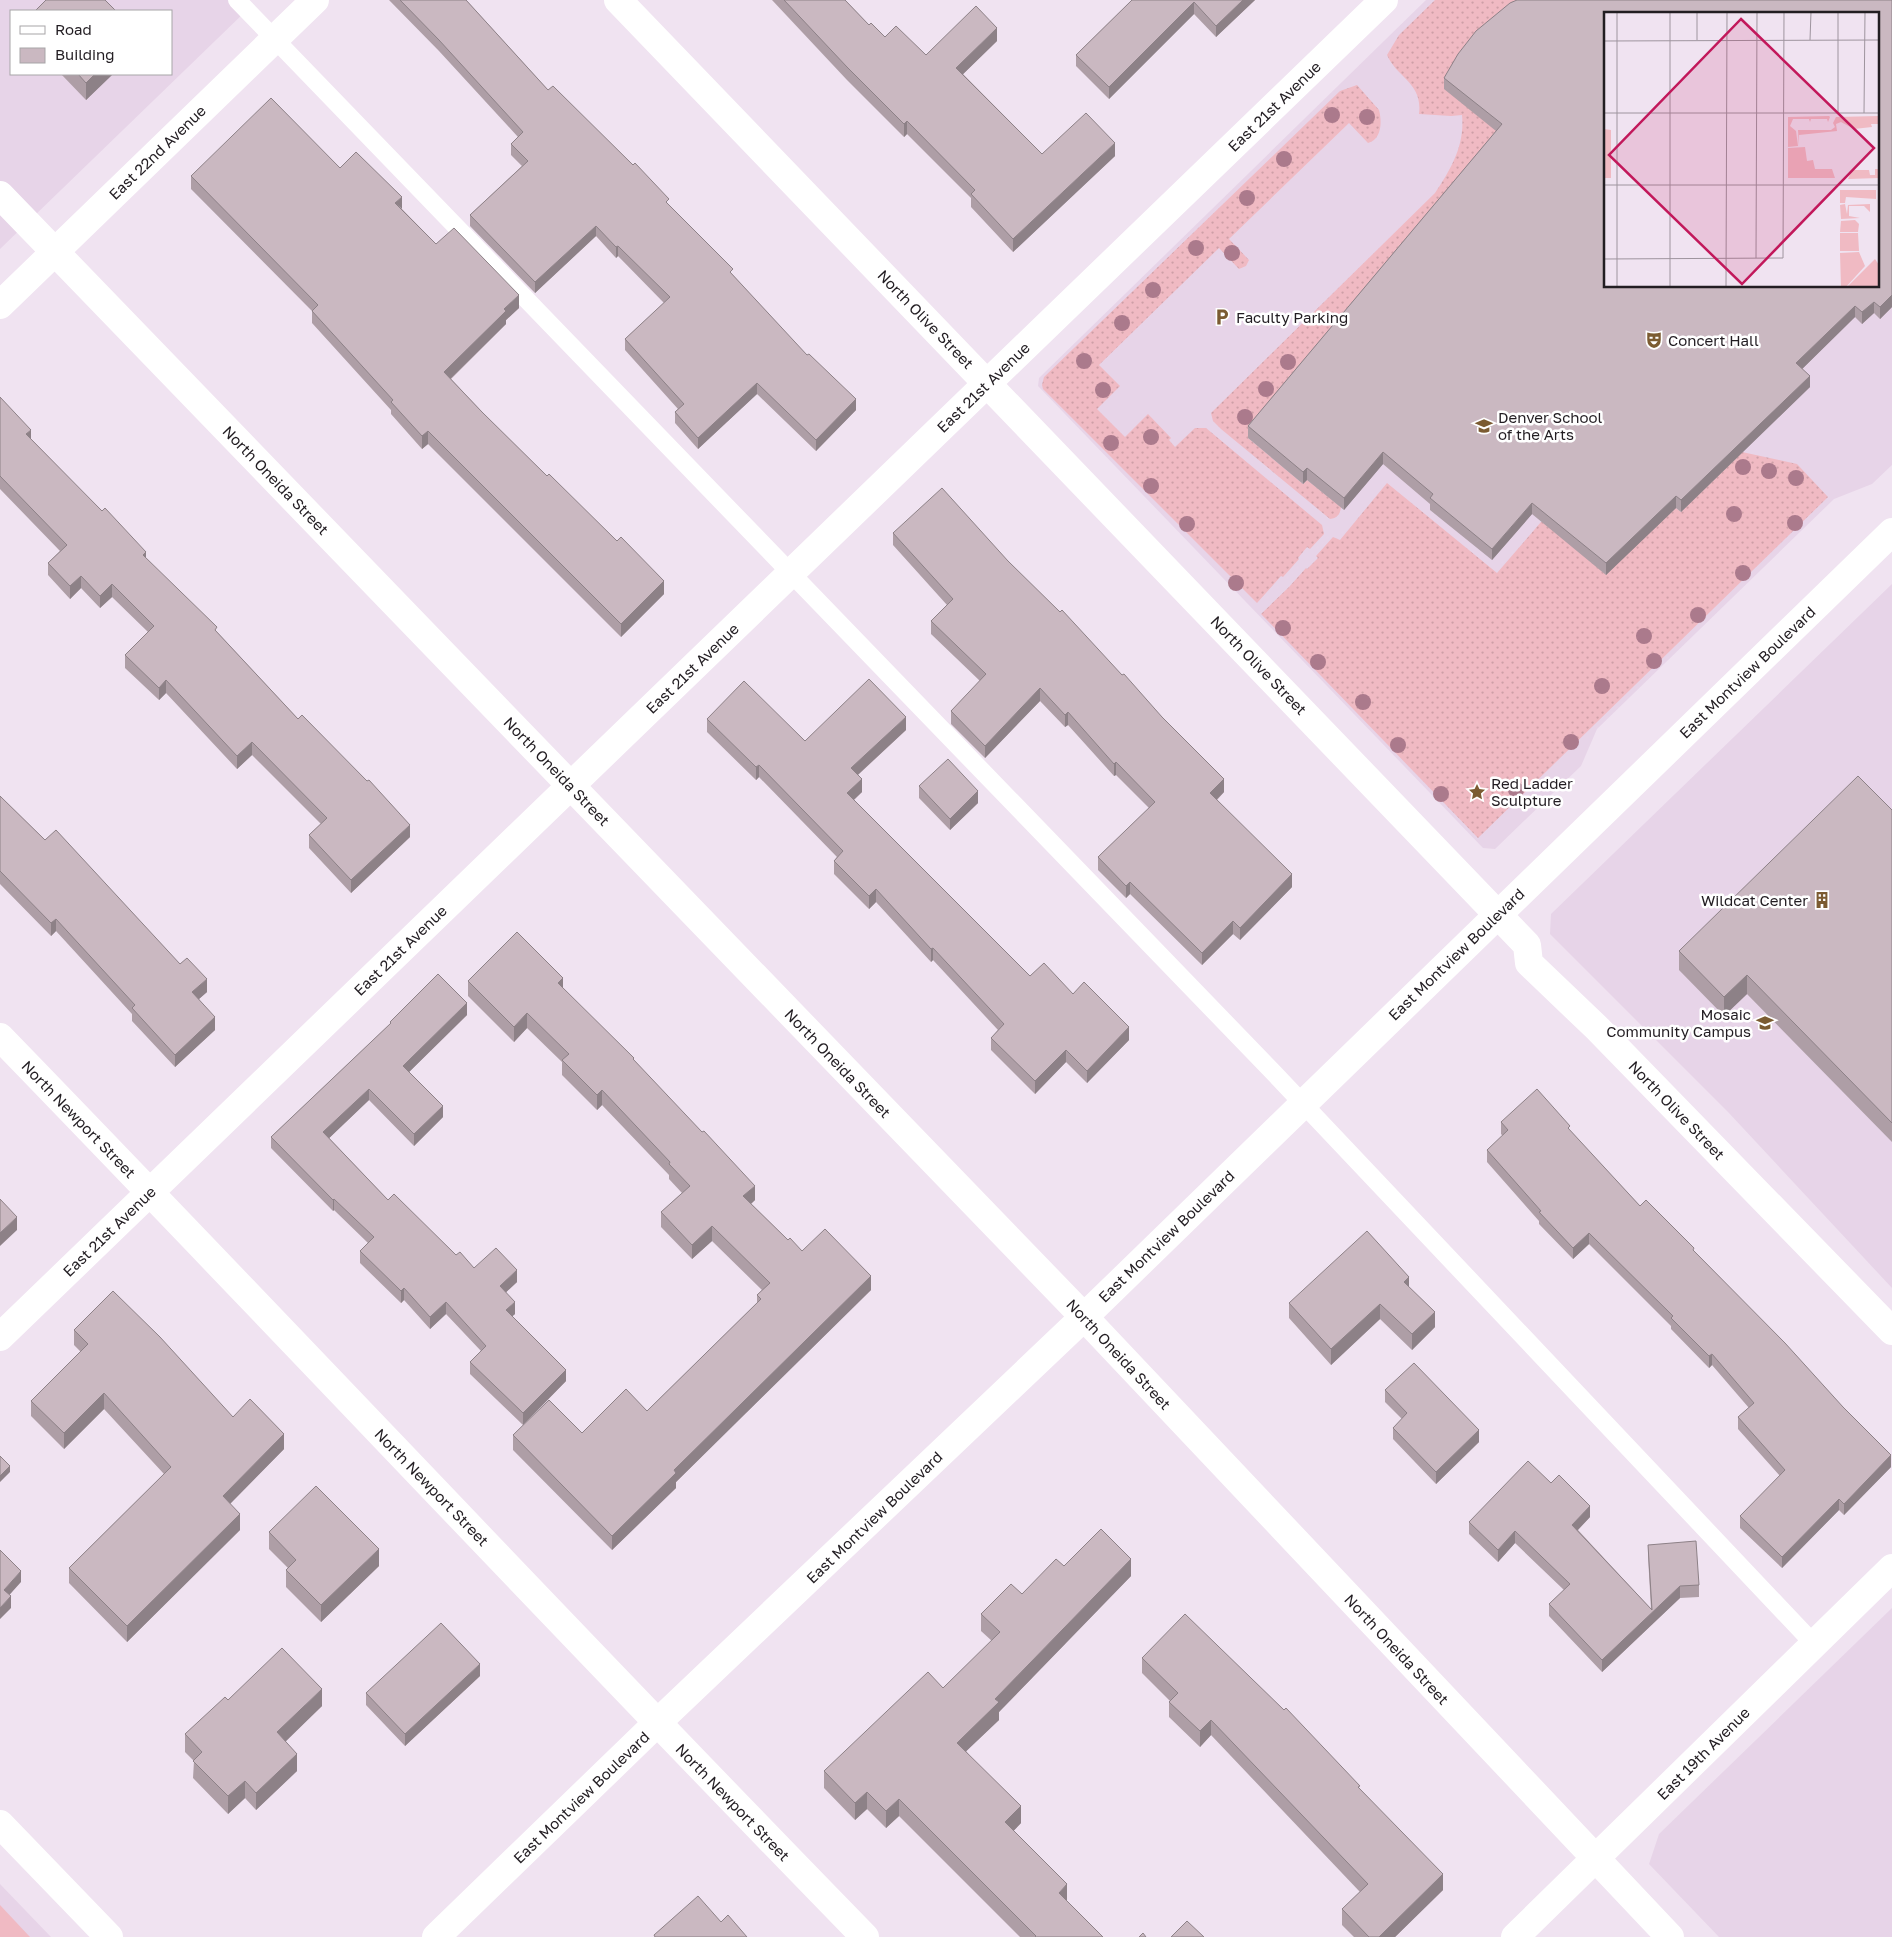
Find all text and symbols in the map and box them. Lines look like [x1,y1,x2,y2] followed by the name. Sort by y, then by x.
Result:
[10,10,172,75] legend
[1604,12,1880,288] inset map
[55,20,92,38] text: Road
[55,45,115,63] text: Building
[1224,57,1324,155] street label: East 21st Avenue
[105,101,209,203] street label: East 22nd Avenue
[874,266,978,372] street label: North Olive Street
[1212,307,1232,327] parking icon: Faculty Parking
[1236,308,1348,326] place label: Faculty Parking
[1644,330,1664,350] theatre icon: Concert Hall
[1668,331,1759,349] place label: Concert Hall
[933,338,1033,436] street label: East 21st Avenue
[1498,408,1603,443] place label: Denver School of the Arts
[1474,416,1494,436] school or university icon: Denver School of the Arts
[219,422,333,538] street label: North Oneida Street
[1675,602,1819,742] street label: East Montview Boulevard
[1207,612,1311,718] street label: North Olive Street
[642,619,742,717] street label: East 21st Avenue
[500,713,614,829] street label: North Oneida Street
[1491,774,1573,809] place label: Red Ladder Sculpture
[1467,782,1487,802] place icon: Red Ladder Sculpture
[1384,884,1528,1024] street label: East Montview Boulevard
[1812,890,1832,910] building icon: Wildcat Center
[1701,891,1808,909] place label: Wildcat Center
[350,901,450,999] street label: East 21st Avenue
[781,1005,895,1121] street label: North Oneida Street
[1606,1005,1751,1040] place label: Mosaic Community Campus
[1755,1013,1775,1033] school or university icon: Mosaic Community Campus
[18,1057,140,1181] street label: North Newport Street
[1625,1057,1729,1163] street label: North Olive Street
[1094,1166,1238,1306] street label: East Montview Boulevard
[59,1182,159,1280] street label: East 21st Avenue
[1063,1295,1175,1413] street label: North Oneida Street
[371,1425,493,1549] street label: North Newport Street
[802,1447,946,1587] street label: East Montview Boulevard
[1341,1590,1453,1708] street label: North Oneida Street
[1653,1703,1753,1803] street label: East 19th Avenue
[509,1727,653,1867] street label: East Montview Boulevard
[672,1740,794,1864] street label: North Newport Street

